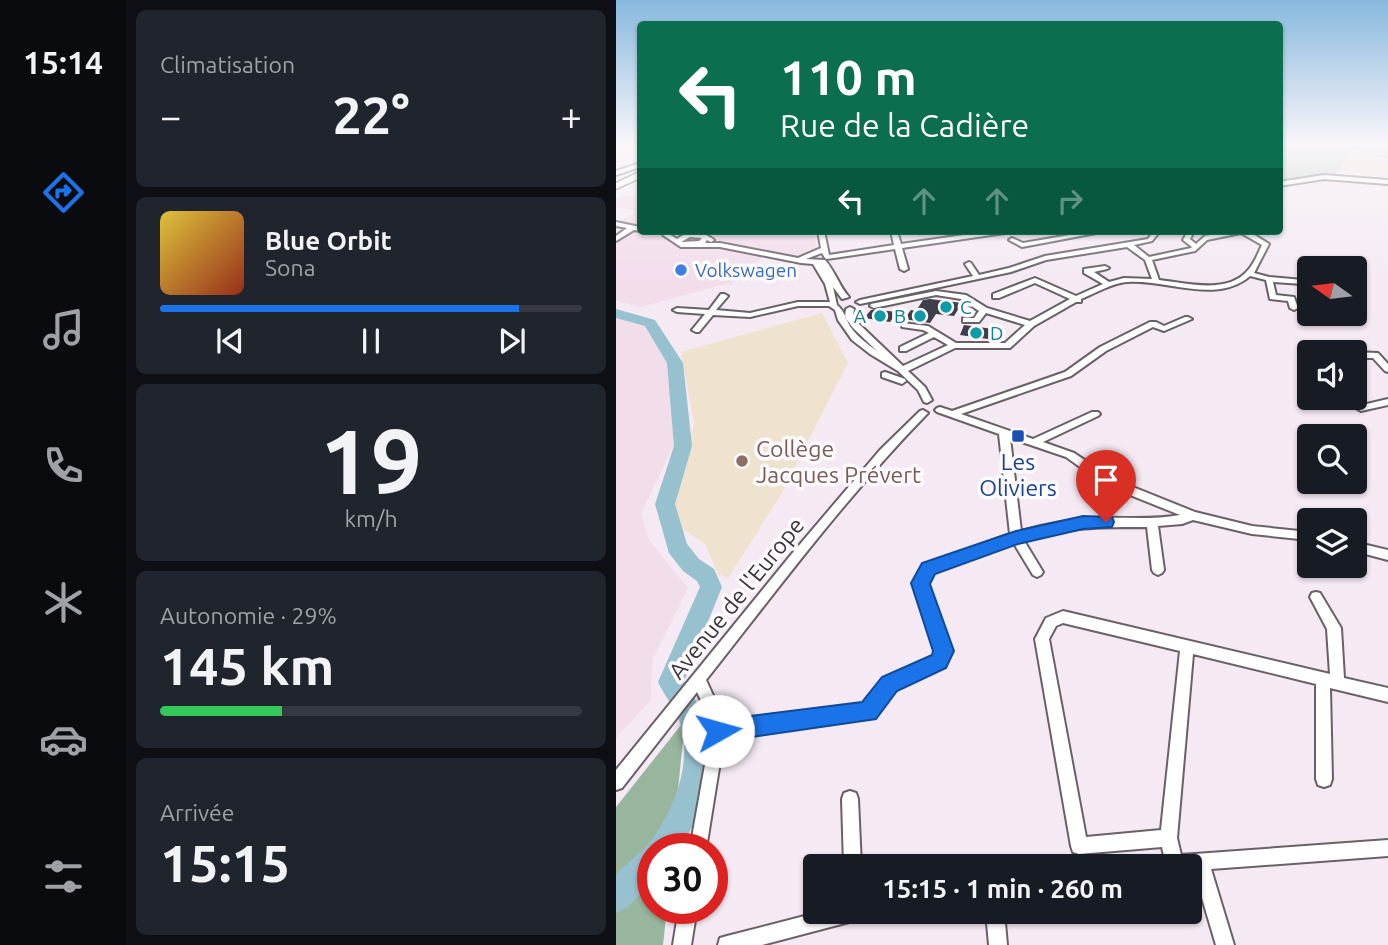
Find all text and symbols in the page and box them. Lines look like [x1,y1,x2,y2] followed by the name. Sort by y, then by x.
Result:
[23,44,103,80] text: 15:14
[665,49,756,140] icon: left
[780,49,917,104] text: 110 m
[160,52,295,77] text: Climatisation
[332,86,410,144] text: 22°
[160,95,181,137] text: −
[561,95,582,137] text: +
[780,107,1029,143] text: Rue de la Cadière
[39,168,88,217] icon: directions
[832,182,870,220] icon: left
[905,182,943,220] icon: ahead
[978,182,1016,220] icon: ahead
[1051,182,1089,220] icon: right
[265,226,392,255] text: Blue Orbit
[265,255,315,280] text: Sona
[1297,256,1367,326] north arrow
[1297,256,1367,578] map controls
[695,259,797,281] place label: Volkswagen
[673,262,689,278] marker: Volkswagen
[960,296,972,318] place label: C
[938,299,954,315] marker: C
[39,305,88,354] icon: music
[854,305,867,327] place label: A
[894,305,906,327] place label: B
[872,308,888,324] marker: A
[912,308,928,324] marker: B
[211,322,249,360] icon: previous
[352,322,390,360] icon: pause
[493,322,531,360] icon: next
[990,322,1003,344] place label: D
[968,325,984,341] marker: D
[1297,340,1367,410] button: sound
[320,409,422,511] text: 19
[1297,424,1367,494] button: search
[1010,428,1026,444] marker: Les Oliviers
[756,436,921,487] place label: Collège Jacques Prévert
[39,441,88,490] icon: phone
[979,449,1057,500] place label: Les Oliviers
[1076,450,1136,522] pin
[734,453,750,469] marker: Collège Jacques Prévert
[1087,461,1125,499] icon: arrive
[344,506,398,531] text: km/h
[1297,508,1367,578] button: layers
[663,512,809,684] street label: Avenue de l'Europe
[39,578,88,627] icon: climate
[160,603,337,628] text: Autonomie · 29%
[160,637,334,695] text: 145 km
[681,694,755,768] position arrow
[39,715,88,764] icon: car
[160,800,235,825] text: Arrivée
[637,833,728,924] speed limit sign: 30
[160,834,290,892] text: 15:15
[39,852,88,901] icon: filters
[882,874,1123,903] text: 15:15 · 1 min · 260 m

